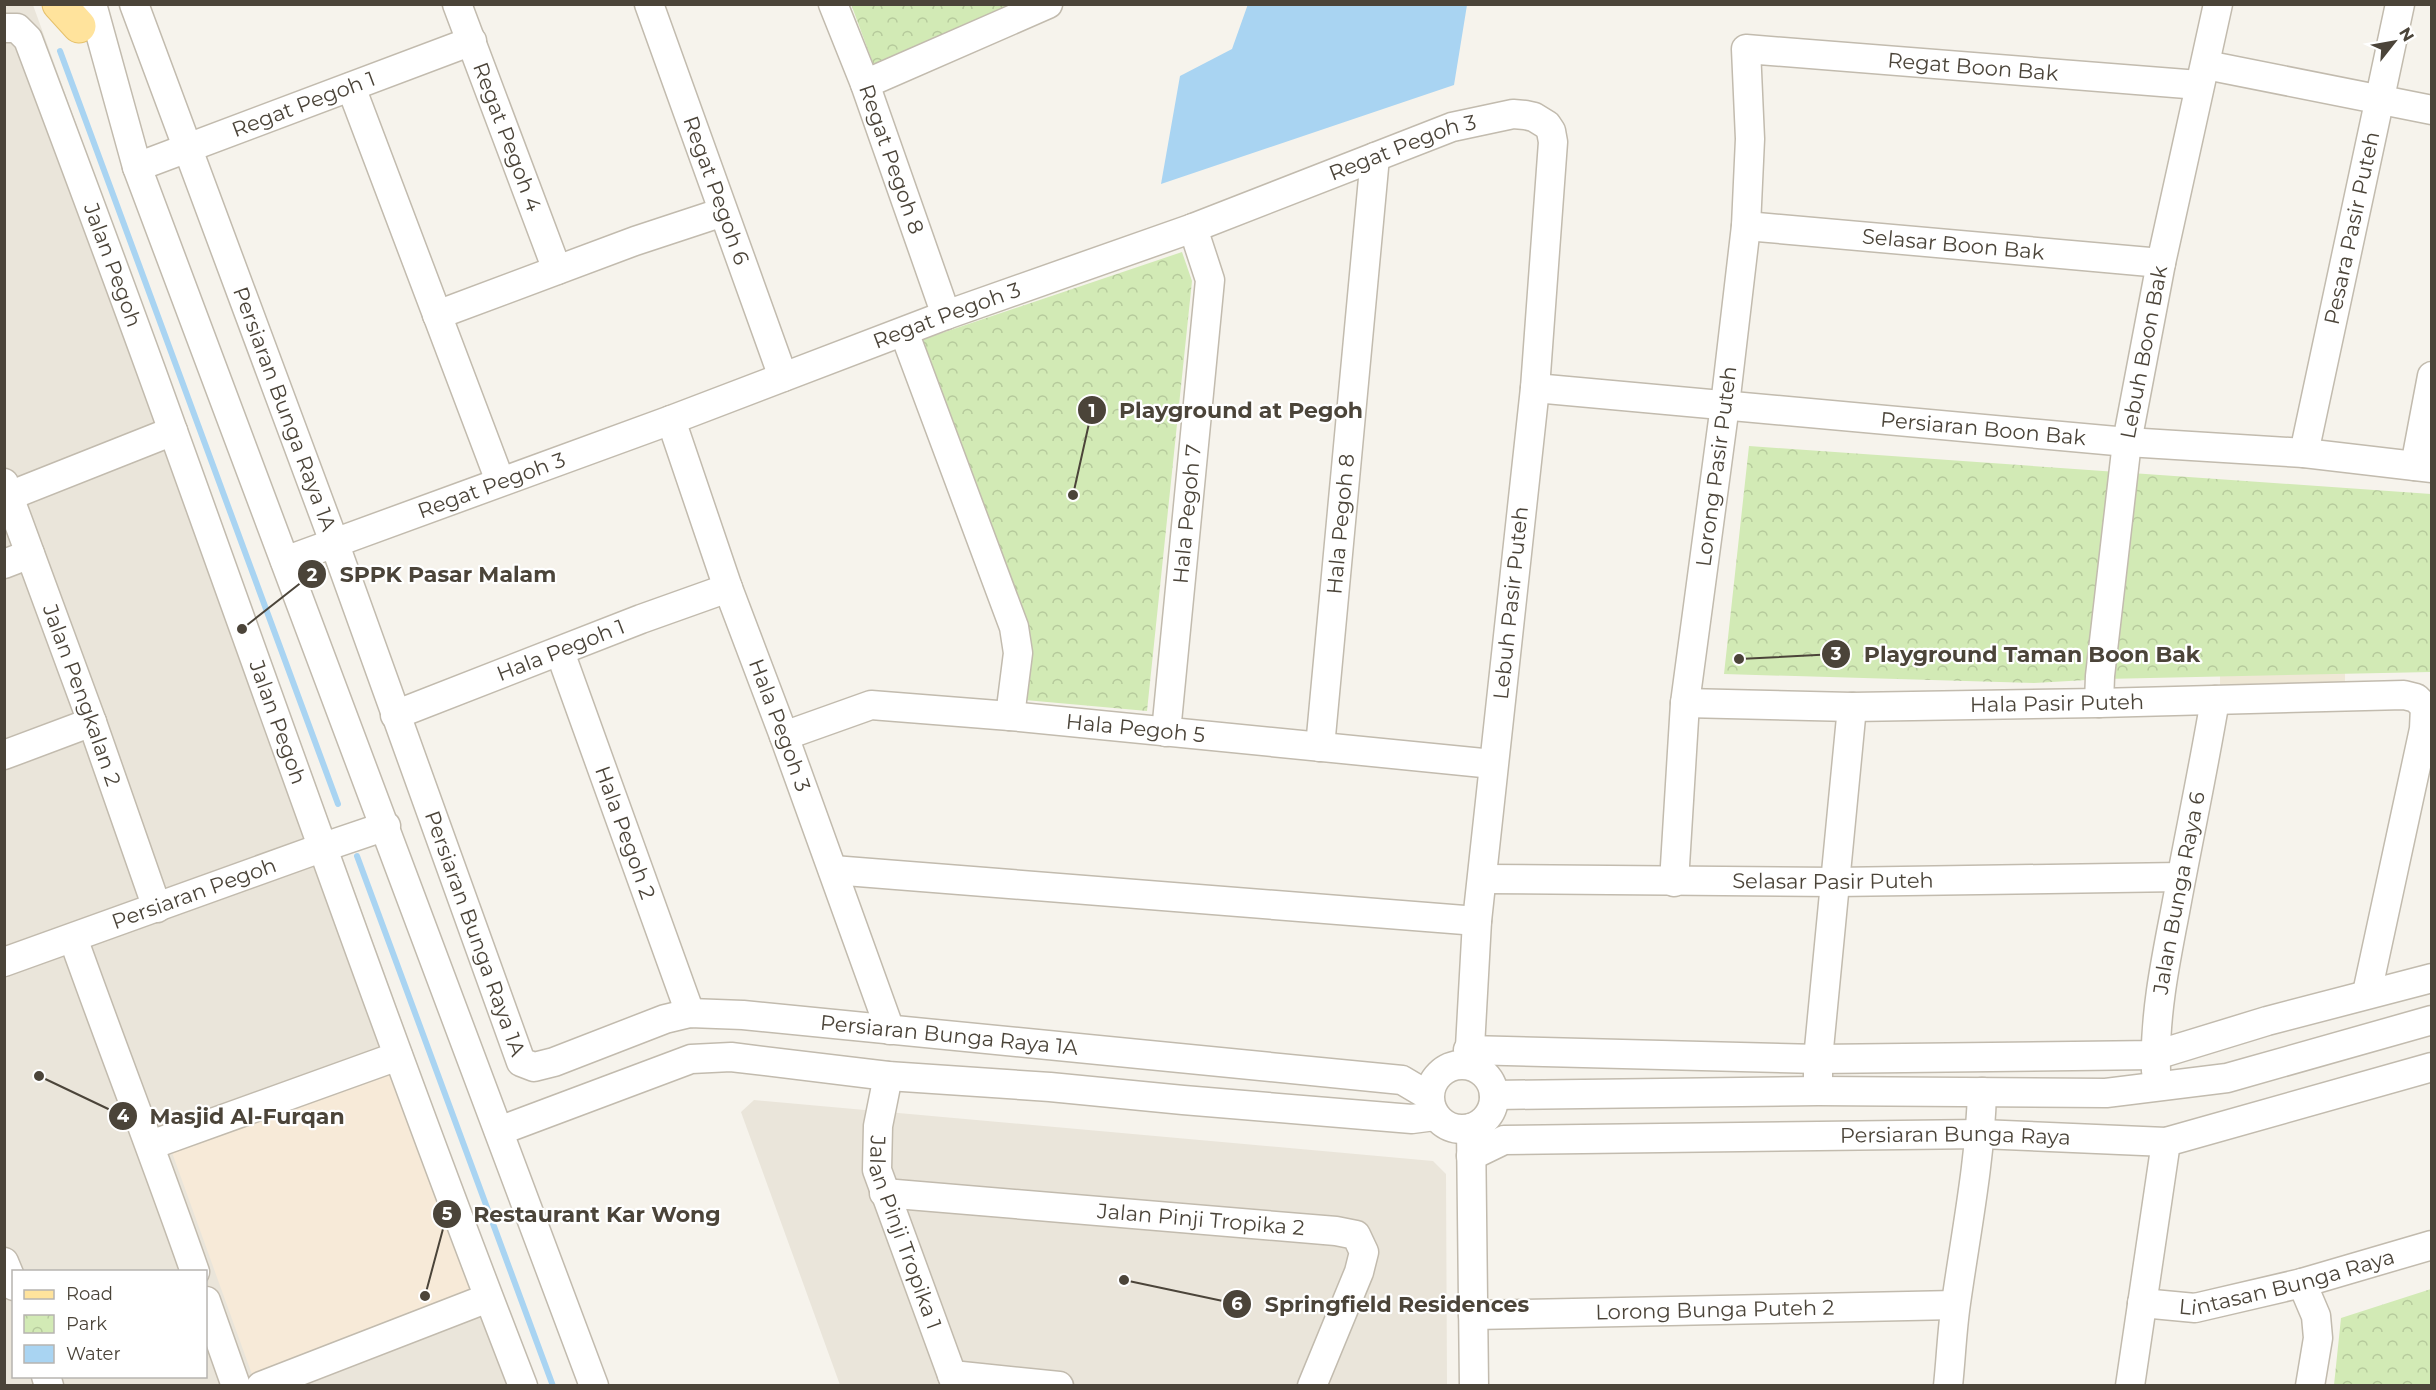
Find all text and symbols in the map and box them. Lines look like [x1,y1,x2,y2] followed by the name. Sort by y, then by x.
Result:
[2364,12,2424,72] north arrow
[2395,24,2418,45] text: N
[1886,47,2060,86] street label: Regat Boon Bak
[468,59,547,215] street label: Regat Pegoh 4
[228,66,379,142] street label: Regat Pegoh 1
[854,81,930,237] street label: Regat Pegoh 8
[1325,109,1478,186] street label: Regat Pegoh 3
[678,112,755,268] street label: Regat Pegoh 6
[2319,129,2384,327] street label: Pesara Pasir Puteh
[78,199,147,330] street label: Jalan Pegoh
[1861,223,2046,265] street label: Selasar Boon Bak
[2115,263,2172,441] street label: Lebuh Boon Bak
[869,277,1024,354] street label: Regat Pegoh 3
[228,283,342,535] street label: Persiaran Bunga Raya 1A
[1690,365,1741,568] street label: Lorong Pasir Puteh
[1077,390,1375,430] callout: Playground at Pegoh
[1119,397,1363,424] text: Playground at Pegoh
[1088,400,1096,422] text: 1
[1879,407,2088,450] street label: Persiaran Boon Bak
[1167,443,1206,585] street label: Hala Pegoh 7
[414,447,569,523] street label: Regat Pegoh 3
[1321,452,1359,595] street label: Hala Pegoh 8
[1488,505,1533,701] street label: Lebuh Pasir Puteh
[297,554,568,594] callout: SPPK Pasar Malam
[340,561,556,588] text: SPPK Pasar Malam
[307,564,318,586] text: 2
[37,600,126,789] street label: Jalan Pengkalan 2
[493,614,628,686] street label: Hala Pegoh 1
[1821,634,2212,674] callout: Playground Taman Boon Bak
[1864,641,2201,668] text: Playground Taman Boon Bak
[1830,643,1842,665] text: 3
[744,655,816,795] street label: Hala Pegoh 3
[244,656,312,788] street label: Jalan Pegoh
[1970,689,2144,717] street label: Hala Pasir Puteh
[1065,709,1206,747] street label: Hala Pegoh 5
[590,762,661,903] street label: Hala Pegoh 2
[2147,789,2210,997] street label: Jalan Bunga Raya 6
[420,807,531,1060] street label: Persiaran Bunga Raya 1A
[108,852,280,934] street label: Persiaran Pegoh
[1732,868,1934,894] street label: Selasar Pasir Puteh
[819,1010,1080,1060] street label: Persiaran Bunga Raya 1A
[108,1096,357,1136] callout: Masjid Al-Furqan
[149,1103,345,1130] text: Masjid Al-Furqan
[117,1105,130,1127] text: 4
[1840,1121,2071,1150] street label: Persiaran Bunga Raya
[864,1134,947,1333] street label: Jalan Pinji Tropika 1
[432,1194,733,1234] callout: Restaurant Kar Wong
[1095,1198,1306,1240] street label: Jalan Pinji Tropika 2
[473,1201,721,1228] text: Restaurant Kar Wong
[442,1203,453,1225] text: 5
[2178,1244,2397,1320] street label: Lintasan Bunga Raya
[12,1270,207,1378] legend
[66,1283,113,1305] text: Road
[1222,1284,1541,1324] callout: Springfield Residences
[1265,1291,1529,1318] text: Springfield Residences
[1231,1293,1243,1315] text: 6
[1595,1295,1835,1324] street label: Lorong Bunga Puteh 2
[66,1313,107,1335] text: Park
[66,1343,121,1365] text: Water

